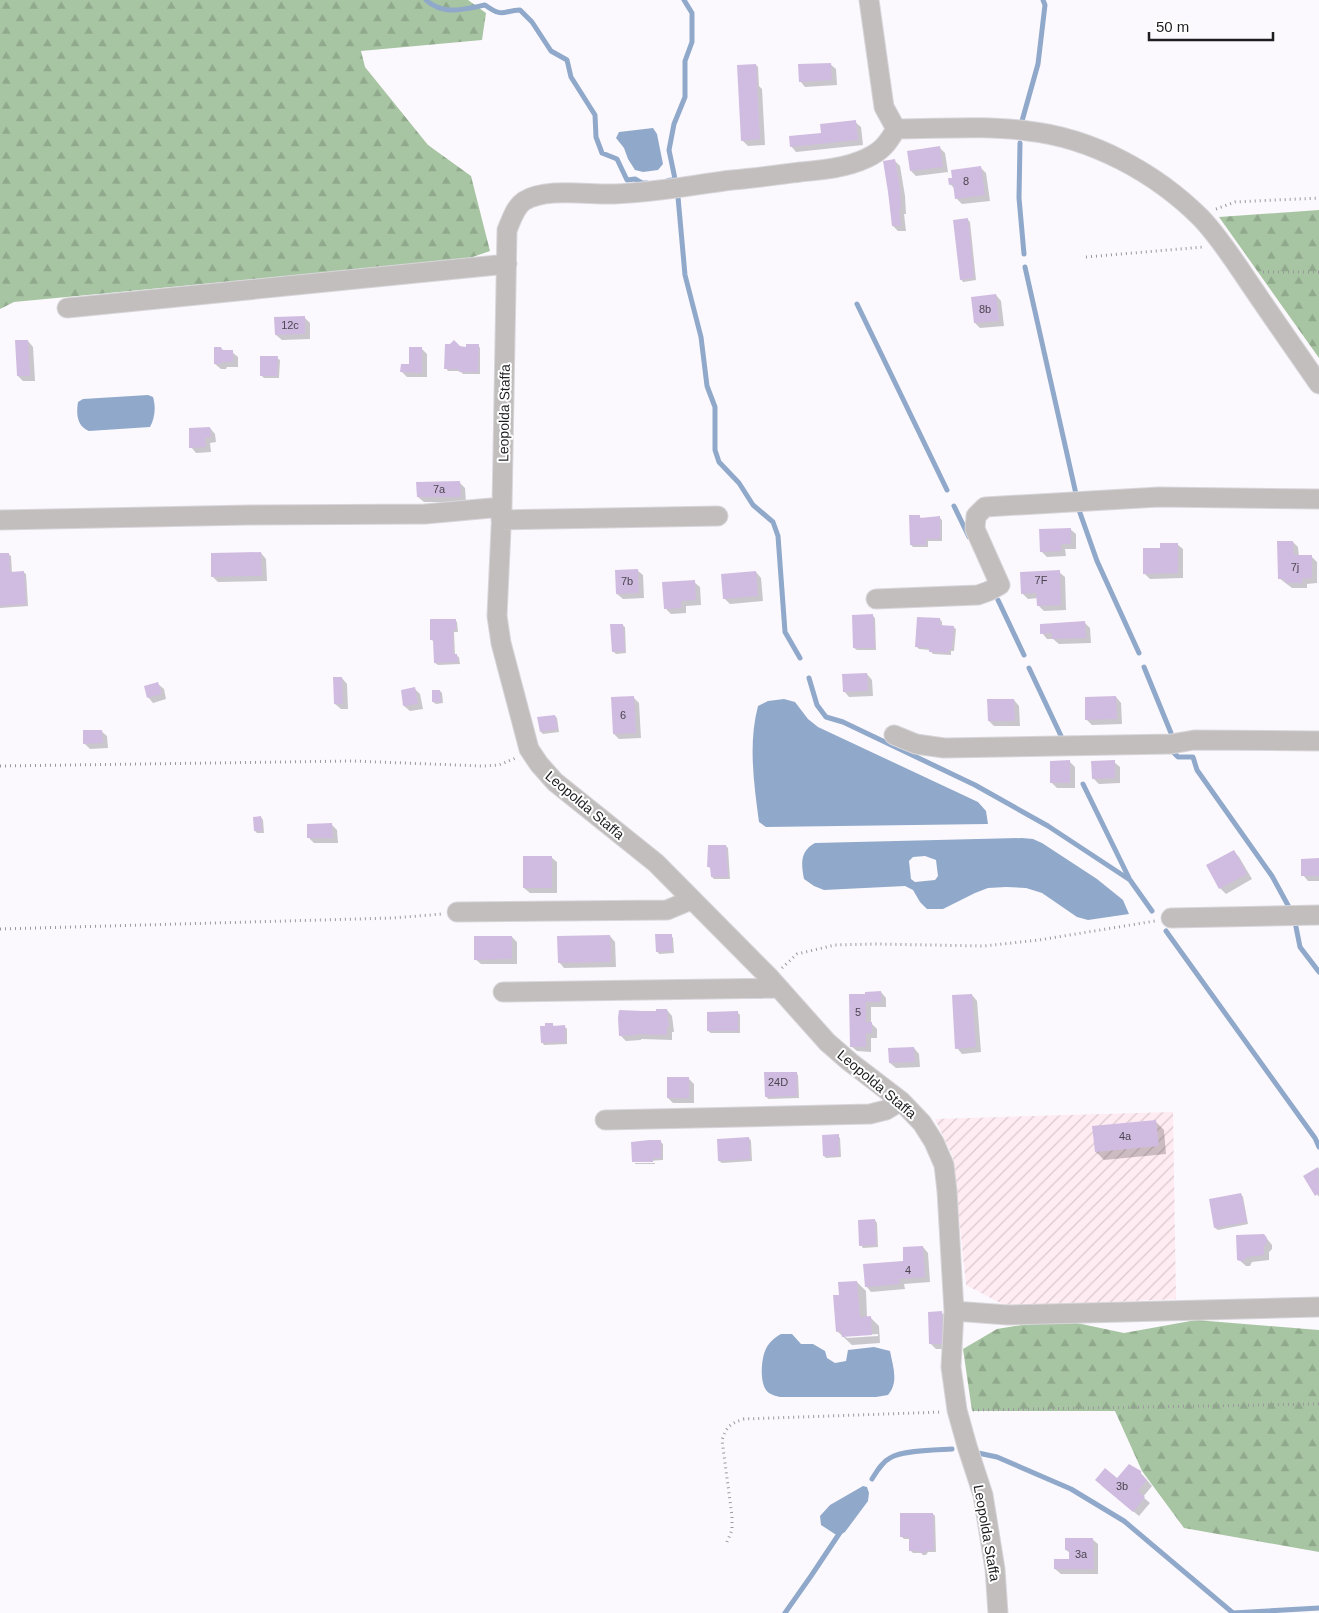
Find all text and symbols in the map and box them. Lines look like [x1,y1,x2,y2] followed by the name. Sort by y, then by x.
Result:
[1149,10,1273,42] scale bar
[1156,18,1189,35] text: 50 m
[963,175,969,187] house number: 8
[979,303,991,315] house number: 8b
[281,319,299,331] house number: 12c
[495,364,513,462] street label: Leopolda Staffa
[433,483,446,495] house number: 7a
[1291,561,1299,573] house number: 7j
[1035,574,1048,586] house number: 7F
[621,575,633,587] house number: 7b
[620,709,626,721] house number: 6
[542,767,628,843] street label: Leopolda Staffa
[855,1006,861,1018] house number: 5
[834,1046,920,1122] street label: Leopolda Staffa
[768,1076,788,1088] house number: 24D
[1119,1130,1132,1142] house number: 4a
[905,1264,911,1276] house number: 4
[1116,1480,1128,1492] house number: 3b
[971,1483,1003,1583] street label: Leopolda Staffa
[1075,1548,1088,1560] house number: 3a

